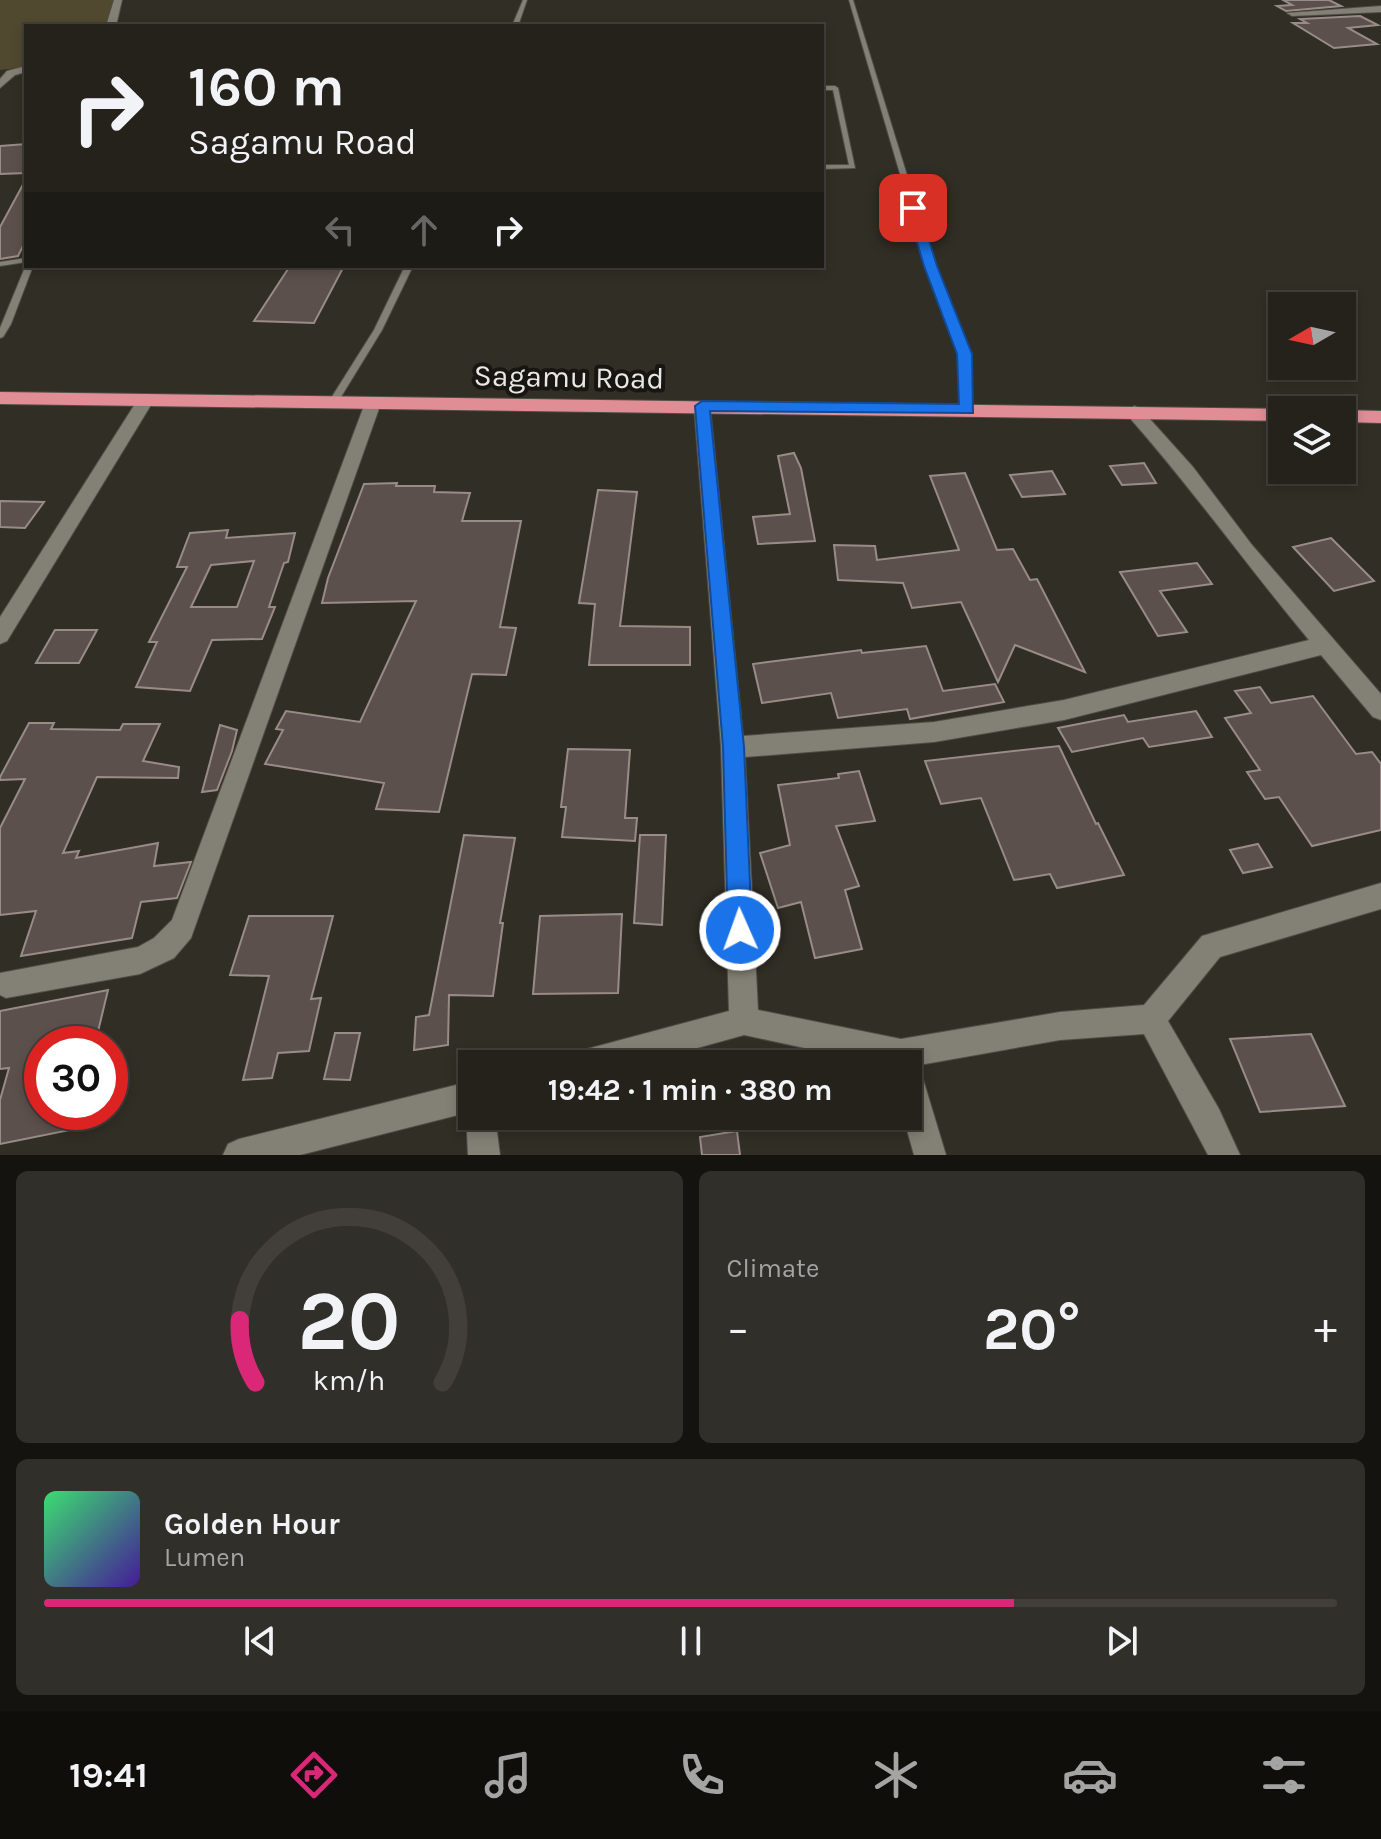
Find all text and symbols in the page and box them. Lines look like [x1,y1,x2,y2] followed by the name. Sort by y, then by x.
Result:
[188,54,345,119] text: 160 m
[56,56,160,160] icon: right
[188,121,417,163] text: Sagamu Road
[879,174,947,242] pin
[891,186,935,230] icon: arrive
[318,208,362,252] icon: left
[402,208,446,252] icon: ahead
[486,208,530,252] icon: right
[1268,292,1356,380] north arrow
[1268,292,1356,484] map controls
[473,357,665,397] street label: Sagamu Road
[1268,396,1356,484] button: layers
[698,888,782,972] position arrow
[24,1026,128,1130] speed limit sign: 30
[548,1072,832,1108] text: 19:42 · 1 min · 380 m
[727,1253,819,1284] text: Climate
[298,1273,401,1370] text: 20
[983,1294,1081,1364] text: 20°
[727,1303,750,1354] text: −
[1314,1303,1337,1354] text: +
[313,1364,385,1397] text: km/h
[164,1506,340,1542] text: Golden Hour
[164,1542,245,1573] text: Lumen
[238,1619,282,1663] icon: previous
[669,1619,713,1663] icon: pause
[1100,1619,1144,1663] icon: next
[286,1747,342,1803] icon: directions
[480,1747,536,1803] icon: music
[674,1747,730,1803] icon: phone
[868,1747,924,1803] icon: climate
[1062,1747,1118,1803] icon: car
[1256,1747,1312,1803] icon: filters
[69,1754,148,1796] text: 19:41

